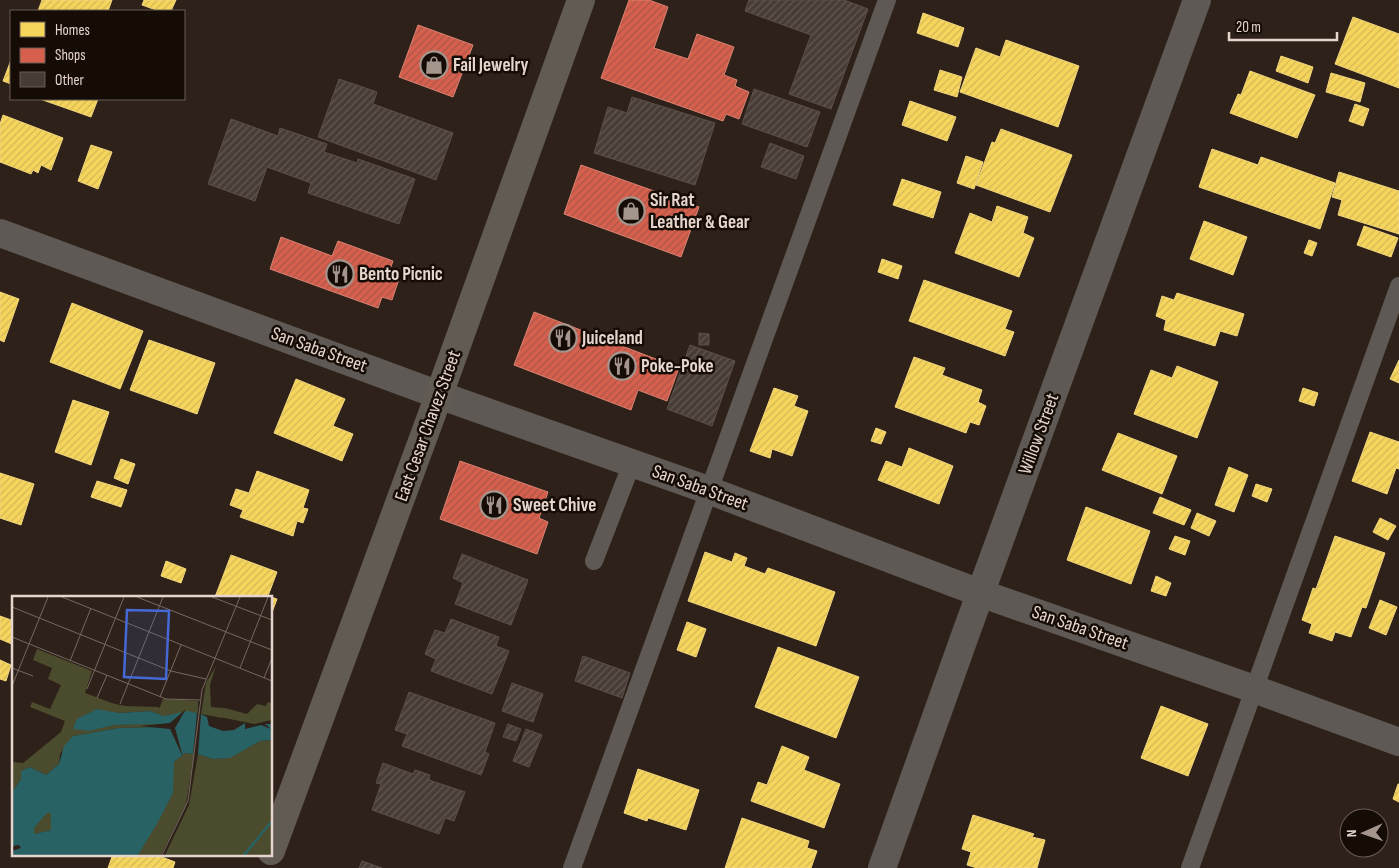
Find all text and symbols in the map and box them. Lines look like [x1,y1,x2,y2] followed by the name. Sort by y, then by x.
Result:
[10,10,185,100] legend
[1229,10,1336,42] scale bar
[1236,18,1261,37] text: 20 m
[55,21,90,40] text: Homes
[55,46,86,65] text: Shops
[419,50,449,80] shop icon: Fail Jewelry
[453,54,528,77] place label: Fail Jewelry
[55,71,84,90] text: Other
[650,189,750,234] place label: Sir Rat Leather & Gear
[616,196,646,226] shop icon: Sir Rat Leather & Gear
[325,259,355,289] restaurant icon: Bento Picnic
[359,263,443,286] place label: Bento Picnic
[268,322,370,378] street label: San Saba Street
[548,323,578,353] restaurant icon: Juiceland
[581,327,643,350] place label: Juiceland
[390,347,466,505] street label: East Cesar Chavez Street
[607,351,637,381] restaurant icon: Poke-Poke
[641,355,714,378] place label: Poke-Poke
[1014,390,1064,478] street label: Willow Street
[649,460,751,516] street label: San Saba Street
[479,490,509,520] restaurant icon: Sweet Chive
[513,494,596,517] place label: Sweet Chive
[12,596,272,856] inset map
[1029,601,1131,655] street label: San Saba Street
[1339,808,1389,858] north arrow
[1343,829,1360,837] text: N

